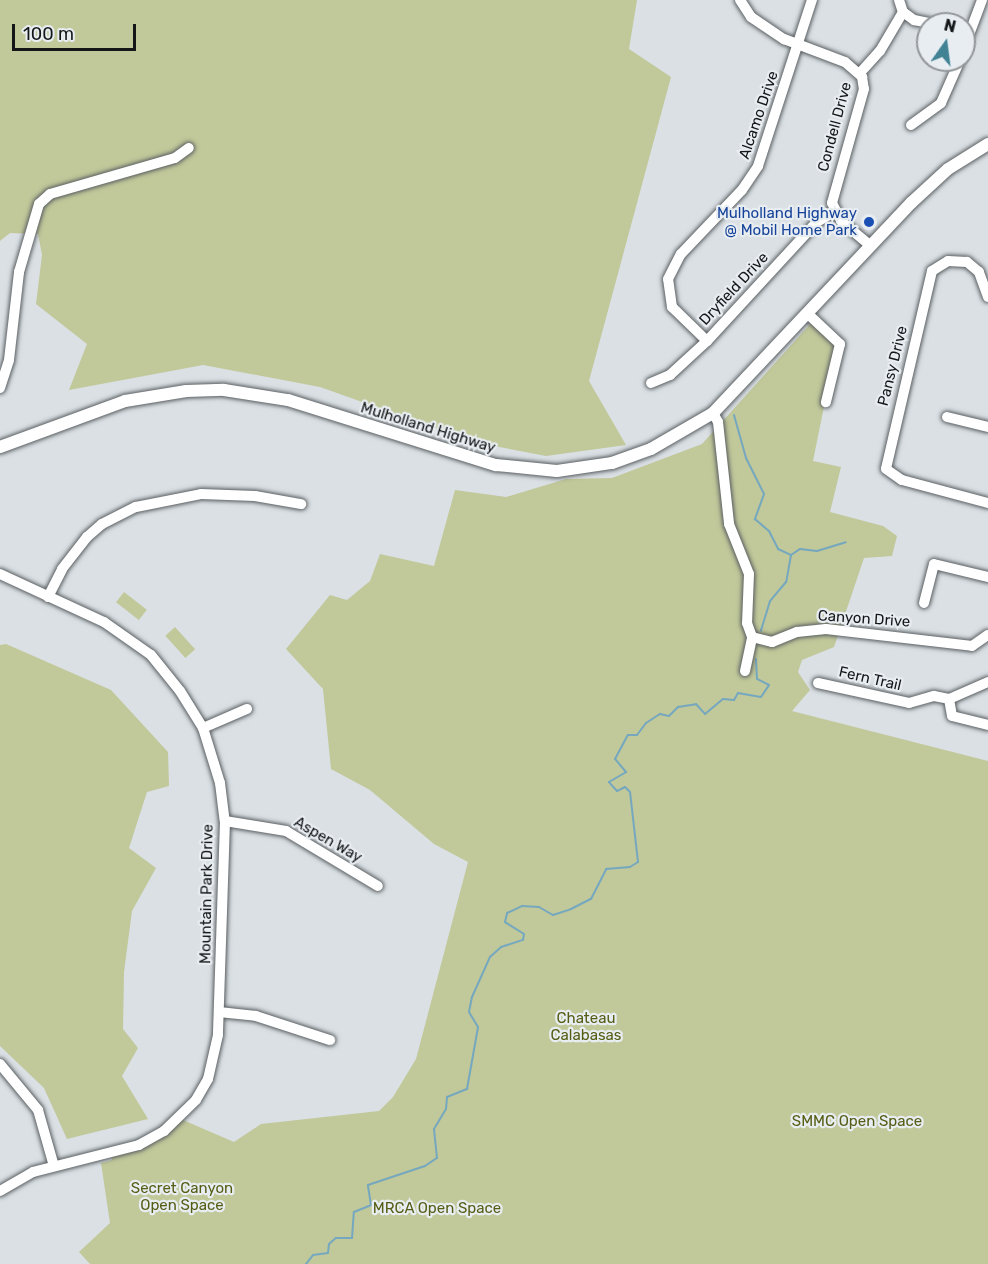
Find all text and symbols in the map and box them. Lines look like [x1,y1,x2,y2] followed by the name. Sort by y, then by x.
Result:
[15,12,140,50] scale bar
[916,12,976,72] north arrow
[942,15,958,37] text: N
[23,23,74,45] text: 100 m
[736,69,782,161] street label: Alcamo Drive
[814,80,856,174] street label: Condell Drive
[717,204,857,239] place label: Mulholland Highway @ Mobil Home Park
[862,215,876,229] marker: Mulholland Highway @ Mobil Home Park
[696,249,772,329] street label: Dryfield Drive
[874,324,912,408] street label: Pansy Drive
[358,399,498,457] street label: Mulholland Highway
[817,607,911,631] street label: Canyon Drive
[837,663,903,695] street label: Fern Trail
[291,813,365,867] street label: Aspen Way
[197,824,217,964] street label: Mountain Park Drive
[551,1009,621,1044] park label: Chateau Calabasas
[792,1113,922,1131] park label: SMMC Open Space
[131,1179,233,1214] park label: Secret Canyon Open Space
[373,1200,501,1218] park label: MRCA Open Space

